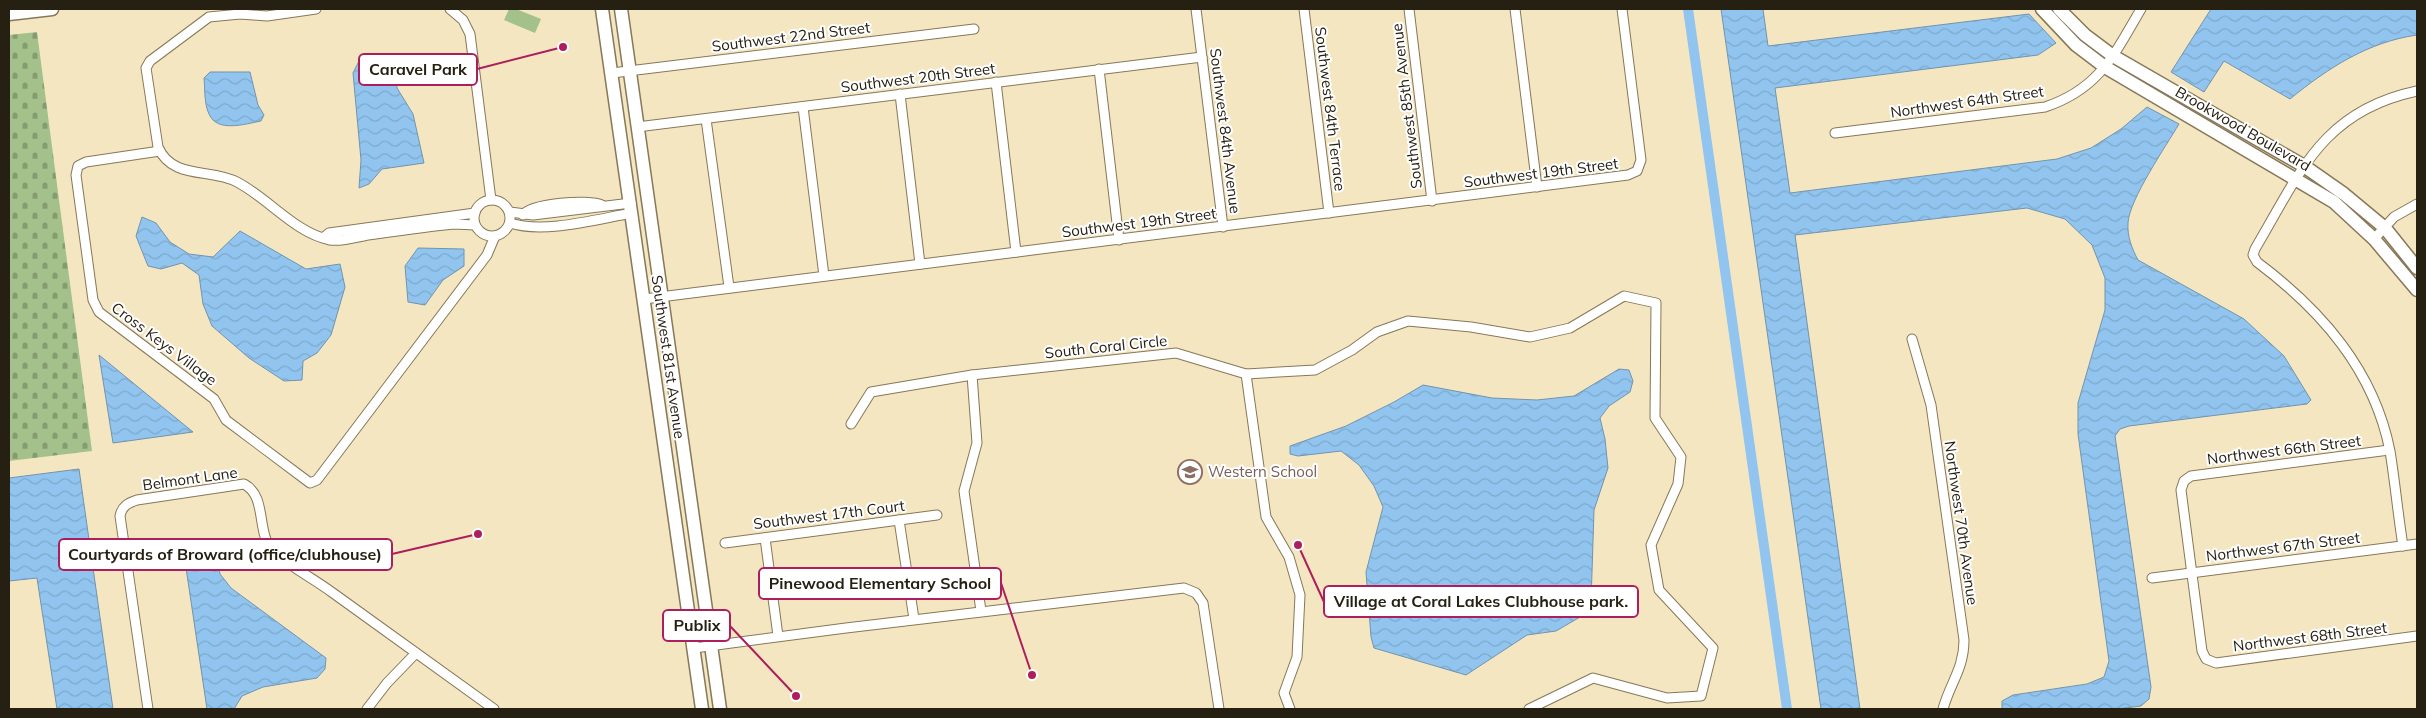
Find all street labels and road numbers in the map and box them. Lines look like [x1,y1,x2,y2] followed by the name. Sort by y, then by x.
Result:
[711,17,871,56] street label: Southwest 22nd Street
[1387,22,1426,190] street label: Southwest 85th Avenue
[1311,26,1350,192] street label: Southwest 84th Terrace
[1206,47,1245,215] street label: Southwest 84th Avenue
[840,59,996,96] street label: Southwest 20th Street
[1889,81,2045,122] street label: Northwest 64th Street
[2172,82,2314,175] street label: Brookwood Boulevard
[1463,154,1619,191] street label: Southwest 19th Street
[1061,204,1217,241] street label: Southwest 19th Street
[648,274,689,440] street label: Southwest 81st Avenue
[108,298,221,389] street label: Cross Keys Village
[1044,331,1168,362] street label: South Coral Circle
[2206,431,2362,468] street label: Northwest 66th Street
[1941,440,1982,606] street label: Northwest 70th Avenue
[141,462,239,495] street label: Belmont Lane
[752,496,906,533] street label: Southwest 17th Court
[2205,528,2361,565] street label: Northwest 67th Street
[2232,618,2388,655] street label: Northwest 68th Street

